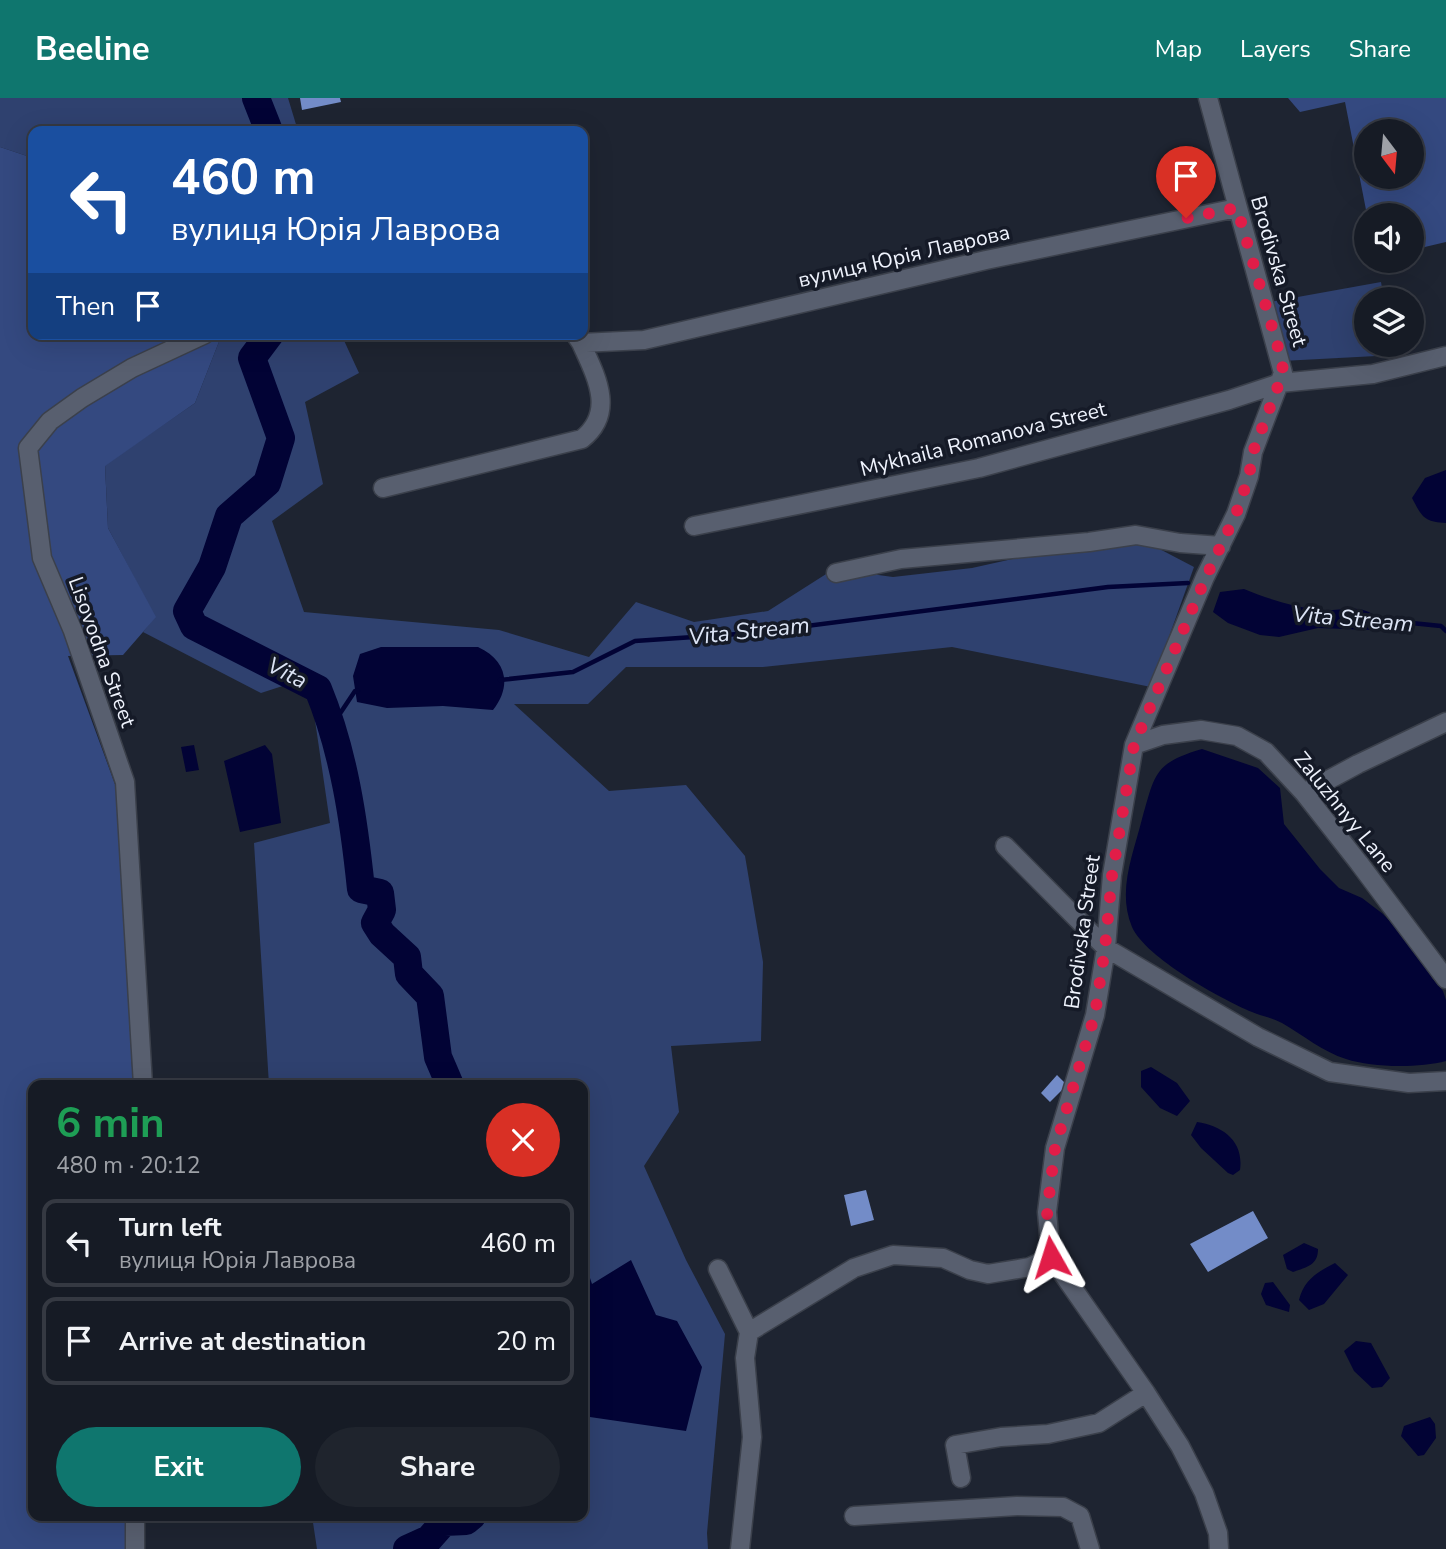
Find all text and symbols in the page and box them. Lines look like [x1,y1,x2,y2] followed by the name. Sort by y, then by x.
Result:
[35,27,150,72] text: Beeline
[1155,33,1202,65] text: Map
[1240,33,1311,65] text: Layers
[1349,33,1411,65] text: Share
[1354,119,1424,189] north arrow
[1354,119,1424,357] map controls
[171,144,315,211] text: 460 m
[1156,146,1216,218] pin
[56,154,147,245] icon: left
[1167,157,1205,195] icon: arrive
[1244,193,1314,350] street label: Brodivska Street
[1354,203,1424,273] button: sound
[171,208,501,251] text: вулиця Юрія Лаврова
[795,218,1013,294] street label: вулиця Юрія Лаврова
[129,287,167,325] icon: arrive
[1354,287,1424,357] button: layers
[56,289,115,324] text: Then
[857,395,1109,483] street label: Mykhaila Romanova Street
[62,573,142,732] street label: Lisovodna Street
[1291,598,1415,640] water label: Vita Stream
[687,609,811,653] water label: Vita Stream
[262,650,312,696] water label: Vita
[1288,746,1402,878] street label: Zaluzhnyy Lane
[1057,853,1107,1011] street label: Brodivska Street
[56,1095,165,1152] text: 6 min
[486,1103,560,1177] button: close
[56,1150,201,1181] text: 480 m · 20:12
[119,1210,222,1245] text: Turn left
[1014,1220,1088,1294] position arrow
[60,1224,98,1262] icon: left
[480,1226,556,1261] text: 460 m
[119,1245,356,1276] text: вулиця Юрія Лаврова
[60,1322,98,1360] icon: arrive
[119,1324,366,1359] text: Arrive at destination
[496,1324,556,1359] text: 20 m
[56,1427,301,1507] button: Exit
[315,1427,560,1507] button: Share

